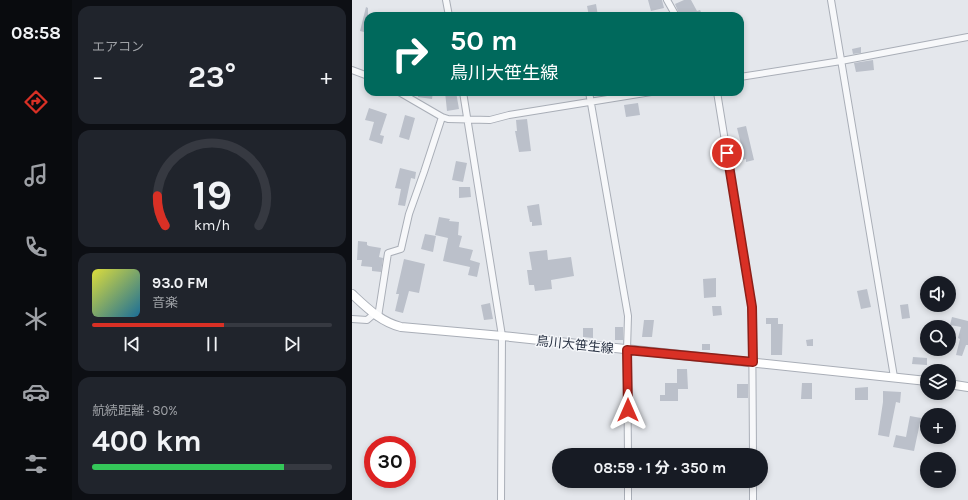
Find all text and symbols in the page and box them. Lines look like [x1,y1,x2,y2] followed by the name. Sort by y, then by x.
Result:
[11,22,61,44] text: 08:58
[450,24,518,57] text: 50 m
[384,28,436,80] icon: right
[92,39,144,54] text: エアコン
[188,59,236,95] text: 23°
[450,62,558,84] text: 鳥川大笹生線
[92,64,104,90] text: −
[320,64,332,90] text: +
[22,88,50,116] icon: directions
[710,136,744,170] pin
[716,142,738,164] icon: arrive
[22,161,50,189] icon: music
[192,171,232,219] text: 19
[194,217,230,234] text: km/h
[22,233,50,261] icon: phone
[152,274,208,292] text: 93.0 FM
[920,276,956,488] map controls
[920,276,956,312] button: sound
[152,295,178,310] text: 音楽
[22,305,50,333] icon: climate
[920,320,956,356] button: search
[121,333,143,355] icon: previous
[201,333,223,355] icon: pause
[281,333,303,355] icon: next
[535,333,615,356] street label: 鳥川大笹生線
[920,364,956,400] button: layers
[22,378,50,406] icon: car
[607,389,649,431] position arrow
[92,403,178,418] text: 航続距離 · 80%
[920,408,956,444] button: +
[92,423,202,459] text: 400 km
[364,436,416,488] speed limit sign: 30
[22,450,50,478] icon: filters
[920,452,956,488] button: −
[594,459,726,477] text: 08:59 · 1 分 · 350 m

